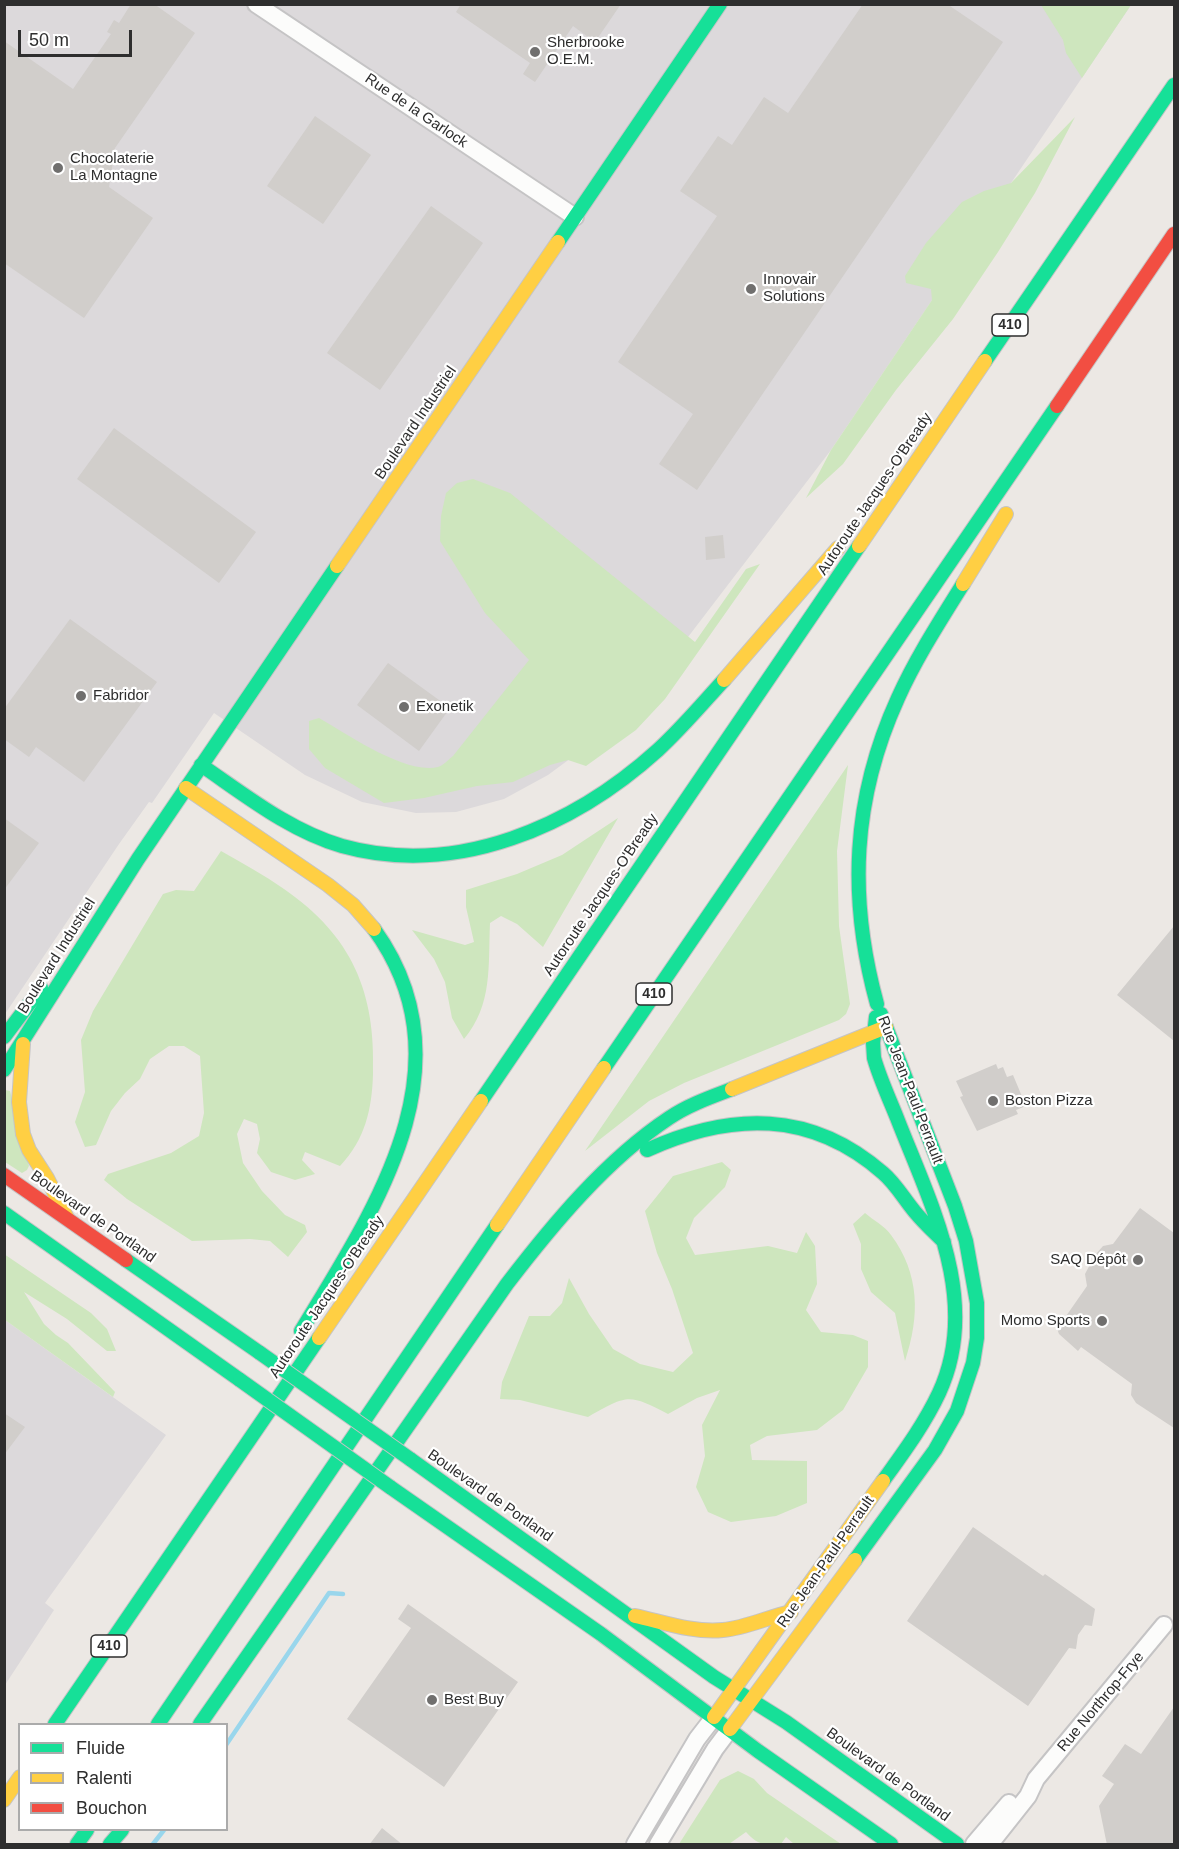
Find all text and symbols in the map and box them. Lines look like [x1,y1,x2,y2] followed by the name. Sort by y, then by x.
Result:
[21,18,135,56] scale bar
[29,30,69,50] text: 50 m
[547,34,625,69] place label: Sherbrooke O.E.M.
[528,45,542,59] marker: Sherbrooke O.E.M.
[361,70,471,152] street label: Rue de la Garlock
[70,150,158,185] place label: Chocolaterie La Montagne
[51,161,65,175] marker: Chocolaterie La Montagne
[763,271,825,306] place label: Innovair Solutions
[744,282,758,296] marker: Innovair Solutions
[992,314,1028,336] road number: 410
[371,363,461,483] street label: Boulevard Industriel
[814,409,936,579] street label: Autoroute Jacques-O'Bready
[93,687,149,705] place label: Fabridor
[74,689,88,703] marker: Fabridor
[416,698,474,716] place label: Exonetik
[397,700,411,714] marker: Exonetik
[540,810,662,980] street label: Autoroute Jacques-O'Bready
[14,895,100,1017] street label: Boulevard Industriel
[636,983,672,1005] road number: 410
[874,1014,946,1166] street label: Rue Jean-Paul-Perrault
[1005,1092,1093,1110] place label: Boston Pizza
[986,1094,1000,1108] marker: Boston Pizza
[27,1167,159,1267] street label: Boulevard de Portland
[266,1212,388,1382] street label: Autoroute Jacques-O'Bready
[1050,1251,1126,1269] place label: SAQ Dépôt
[1131,1253,1145,1267] marker: SAQ Dépôt
[1001,1312,1090,1330] place label: Momo Sports
[1095,1314,1109,1328] marker: Momo Sports
[424,1446,556,1546] street label: Boulevard de Portland
[774,1493,878,1631] street label: Rue Jean-Paul-Perrault
[91,1635,127,1657] road number: 410
[1054,1648,1148,1756] street label: Rue Northrop-Frye
[444,1691,504,1709] place label: Best Buy
[425,1693,439,1707] marker: Best Buy
[18,1723,228,1831] legend
[823,1724,953,1826] street label: Boulevard de Portland
[76,1738,125,1758] text: Fluide
[76,1768,132,1788] text: Ralenti
[76,1798,147,1818] text: Bouchon

